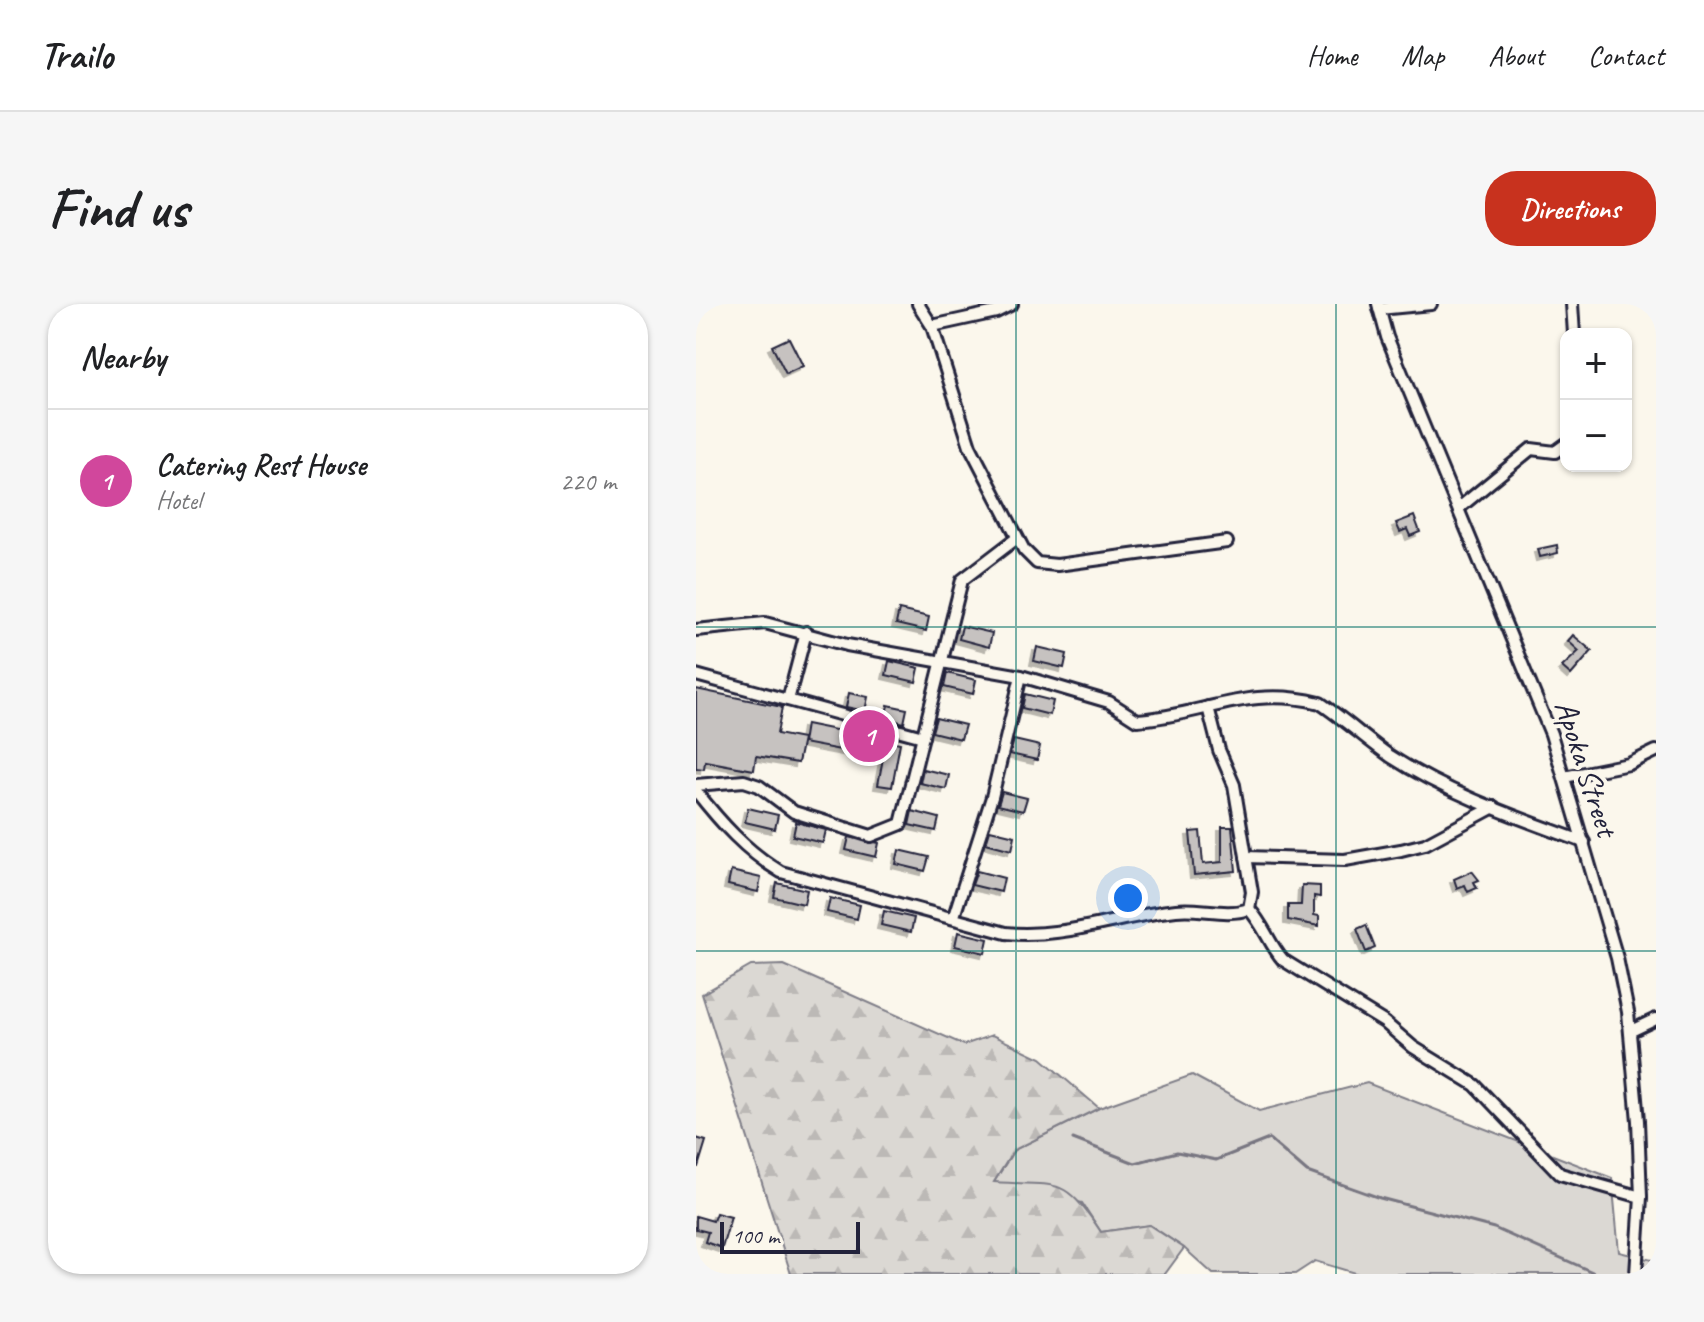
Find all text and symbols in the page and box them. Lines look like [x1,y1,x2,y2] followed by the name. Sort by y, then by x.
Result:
[40,32,113,79] text: Trailo
[1307,38,1357,73] text: Home
[1401,38,1444,73] text: Map
[1488,38,1544,73] text: About
[1588,38,1664,73] text: Contact
[1485,171,1656,246] button: Directions
[48,173,188,244] text: Find us
[1560,328,1632,472] map controls
[1560,328,1632,400] button: +
[80,335,166,378] text: Nearby
[1560,400,1632,472] button: −
[156,446,366,484] text: Catering Rest House
[100,465,112,498] text: 1
[560,465,616,498] text: 220 m
[156,484,201,517] text: Hotel
[1545,695,1629,845] street label: Apoka Street
[843,706,895,766] pin: 1
[1108,878,1148,918] your location
[720,1218,860,1254] scale bar
[732,1222,779,1250] text: 100 m

